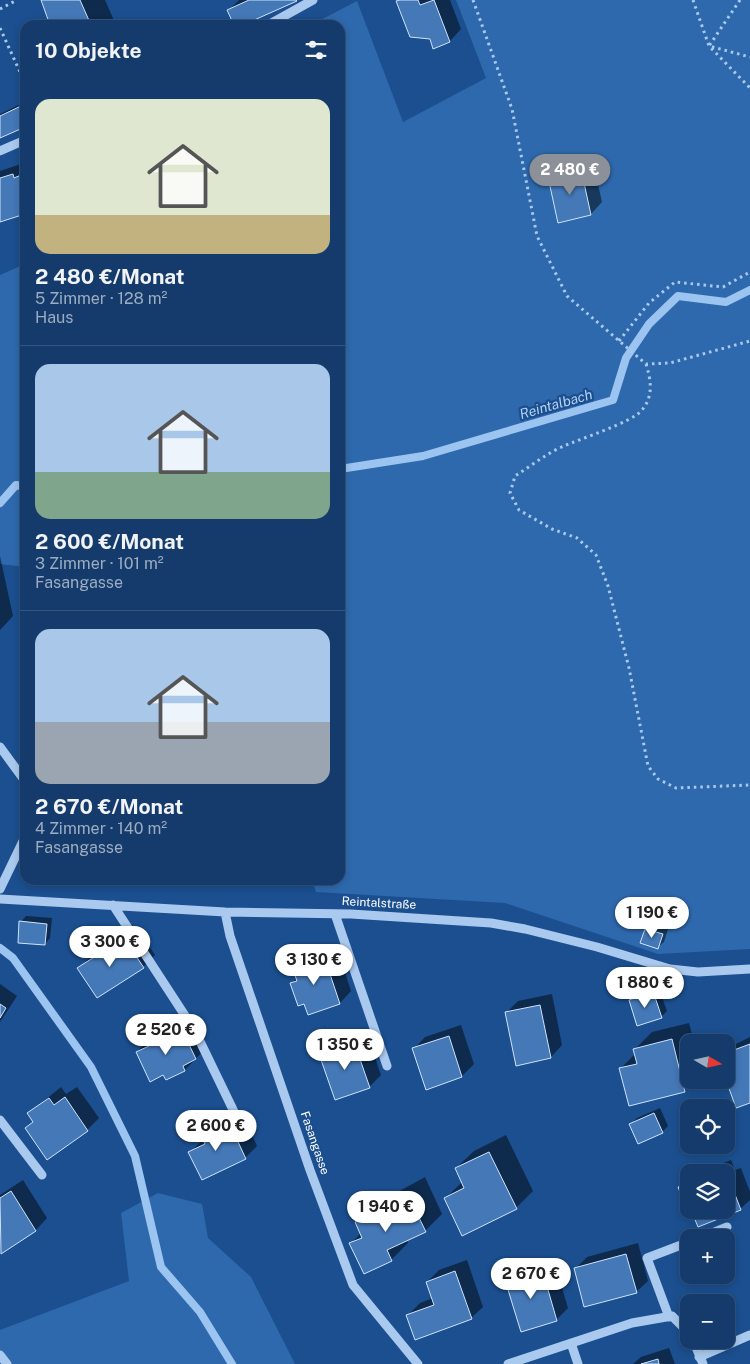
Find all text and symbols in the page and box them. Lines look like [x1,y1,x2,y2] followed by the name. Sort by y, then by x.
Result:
[302,36,330,64] icon: filters
[35,38,142,63] text: 10 Objekte
[138,131,228,221] icon: home
[524,154,616,196] pin: 2 480 €
[540,160,600,179] text: 2 480 €
[35,264,185,289] text: 2 480 €/Monat
[35,289,167,308] text: 5 Zimmer · 128 m²
[35,308,73,327] text: Haus
[518,386,594,422] water label: Reintalbach
[138,397,228,487] icon: home
[35,529,184,554] text: 2 600 €/Monat
[35,554,164,573] text: 3 Zimmer · 101 m²
[35,573,123,592] text: Fasangasse
[138,662,228,752] icon: home
[35,794,183,819] text: 2 670 €/Monat
[35,819,167,838] text: 4 Zimmer · 140 m²
[35,838,123,857] text: Fasangasse
[341,894,417,912] street label: Reintalstraße
[606,896,698,939] pin: 1 190 €
[626,903,678,922] text: 1 190 €
[64,926,156,968] pin: 3 300 €
[80,932,140,951] text: 3 300 €
[268,944,360,986] pin: 3 130 €
[286,950,342,969] text: 3 130 €
[599,966,691,1009] pin: 1 880 €
[617,973,673,992] text: 1 880 €
[120,1014,212,1056] pin: 2 520 €
[136,1020,196,1039] text: 2 520 €
[299,1028,391,1071] pin: 1 350 €
[680,1034,735,1089] north arrow
[680,1034,735,1349] map controls
[317,1035,373,1054] text: 1 350 €
[680,1099,735,1154] button: locate
[170,1110,262,1152] pin: 2 600 €
[298,1110,332,1177] street label: Fasangasse
[187,1116,245,1135] text: 2 600 €
[680,1164,735,1219] button: layers
[340,1190,432,1233] pin: 1 940 €
[358,1197,414,1216] text: 1 940 €
[680,1229,735,1284] button: +
[485,1258,577,1300] pin: 2 670 €
[502,1264,560,1283] text: 2 670 €
[680,1294,735,1349] button: −

